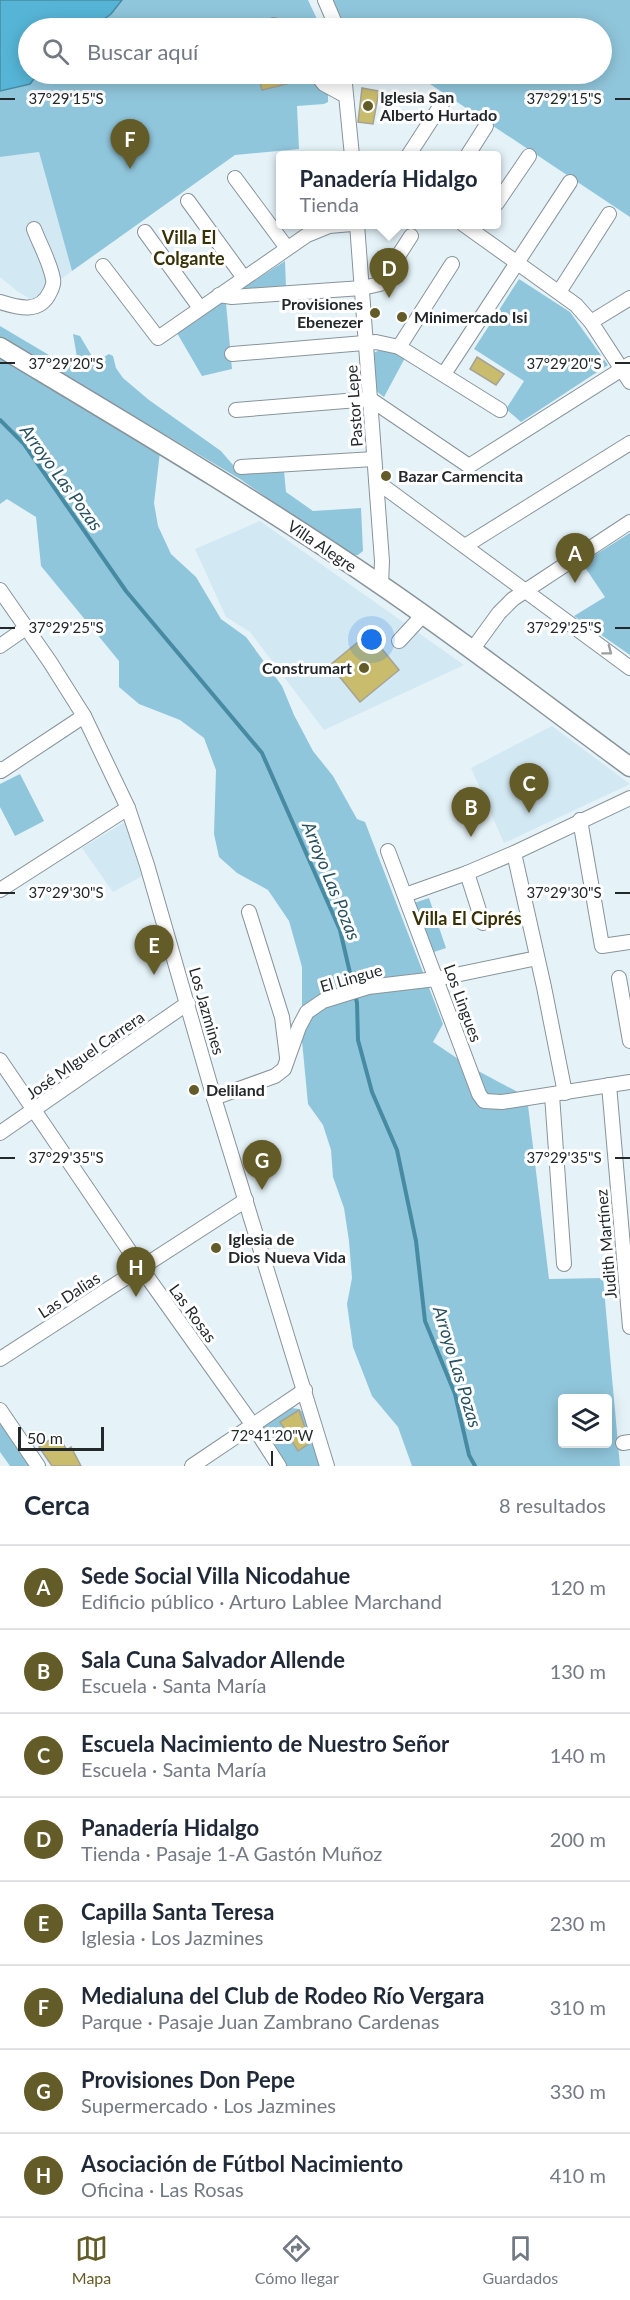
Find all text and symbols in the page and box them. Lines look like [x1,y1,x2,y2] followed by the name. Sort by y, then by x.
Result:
[18,18,612,84] search box
[39,35,72,68] icon: search
[87,38,198,65] text: Buscar aquí
[379,87,497,124] place label: Iglesia San Alberto Hurtado
[28,89,104,107] text: 37°29'15"S
[526,89,602,107] text: 37°29'15"S
[361,99,375,113] marker: Iglesia San Alberto Hurtado
[110,120,150,169] pin: F
[276,151,501,229] popup
[299,165,478,192] text: Panadería Hidalgo
[299,192,359,216] text: Tienda
[153,226,225,269] district label: Villa El Colgante
[370,248,408,298] pin: D
[281,294,363,331] place label: Provisiones Ebenezer
[368,306,382,320] marker: Provisiones Ebenezer
[414,307,527,326] place label: Minimercado Isi
[395,310,409,324] marker: Minimercado Isi
[28,354,104,372] text: 37°29'20"S
[526,354,602,372] text: 37°29'20"S
[341,364,366,448] street label: Pastor Lepe
[15,419,108,535] water label: Arroyo Las Pozas
[398,466,523,485] place label: Bazar Carmencita
[379,469,393,483] marker: Bazar Carmencita
[284,516,360,576] street label: Villa Alegre
[556,534,594,583] pin: A
[28,618,104,636] text: 37°29'25"S
[526,618,602,636] text: 37°29'25"S
[357,625,386,654] your location
[601,644,612,655] one-way arrow
[262,658,352,677] place label: Construmart
[357,661,371,675] marker: Construmart
[510,764,548,813] pin: C
[452,788,490,837] pin: B
[298,817,366,943] water label: Arroyo Las Pozas
[28,883,104,901] text: 37°29'30"S
[526,883,602,901] text: 37°29'30"S
[411,907,522,929] district label: Villa El Ciprés
[134,926,174,975] pin: E
[318,960,384,995] street label: El Lingue
[441,961,486,1044] street label: Los Lingues
[186,965,229,1057] street label: Los Jazmines
[22,1007,147,1102] street label: José MIguel Carrera
[206,1080,265,1099] place label: Deliland
[187,1083,201,1097] marker: Deliland
[242,1140,282,1190] pin: G
[28,1148,104,1166] text: 37°29'35"S
[526,1148,602,1166] text: 37°29'35"S
[591,1188,620,1300] street label: Judith Martínez
[228,1229,346,1266] place label: Iglesia de Dios Nueva Vida
[209,1241,223,1255] marker: Iglesia de Dios Nueva Vida
[116,1248,156,1297] pin: H
[34,1268,103,1322] street label: Las Dalias
[166,1280,221,1346] street label: Las Rosas
[429,1302,487,1430] water label: Arroyo Las Pozas
[558,1394,612,1448] map controls
[558,1394,612,1448] button: layers
[18,1424,104,1452] scale bar
[231,1426,314,1444] text: 72°41'20"W
[27,1428,63,1447] text: 50 m
[24,1489,90,1521] text: Cerca
[499,1493,606,1517] text: 8 resultados
[81,1562,350,1589] text: Sede Social Villa Nicodahue
[37,1575,50,1599] text: A
[550,1575,606,1599] text: 120 m
[81,1589,442,1613] text: Edificio público · Arturo Lablee Marchand
[81,1646,345,1673] text: Sala Cuna Salvador Allende
[37,1659,50,1683] text: B
[550,1659,606,1683] text: 130 m
[81,1673,267,1697] text: Escuela · Santa María
[81,1730,449,1757] text: Escuela Nacimiento de Nuestro Señor
[37,1743,50,1767] text: C
[550,1743,606,1767] text: 140 m
[81,1757,267,1781] text: Escuela · Santa María
[81,1814,259,1841] text: Panadería Hidalgo
[36,1827,51,1851] text: D
[550,1827,606,1851] text: 200 m
[81,1841,382,1865] text: Tienda · Pasaje 1-A Gastón Muñoz
[81,1898,274,1925] text: Capilla Santa Teresa
[38,1911,49,1935] text: E
[550,1911,606,1935] text: 230 m
[81,1925,264,1949] text: Iglesia · Los Jazmines
[81,1982,485,2009] text: Medialuna del Club de Rodeo Río Vergara
[38,1995,49,2019] text: F
[550,1995,606,2019] text: 310 m
[81,2009,440,2033] text: Parque · Pasaje Juan Zambrano Cardenas
[81,2066,295,2093] text: Provisiones Don Pepe
[36,2079,51,2103] text: G
[550,2079,606,2103] text: 330 m
[81,2093,336,2117] text: Supermercado · Los Jazmines
[81,2150,403,2177] text: Asociación de Fútbol Nacimiento
[36,2163,51,2187] text: H
[550,2163,606,2187] text: 410 m
[81,2177,244,2201] text: Oficina · Las Rosas
[72,2232,111,2287] tab: Mapa
[255,2232,339,2287] tab: Cómo llegar
[482,2232,558,2287] tab: Guardados

